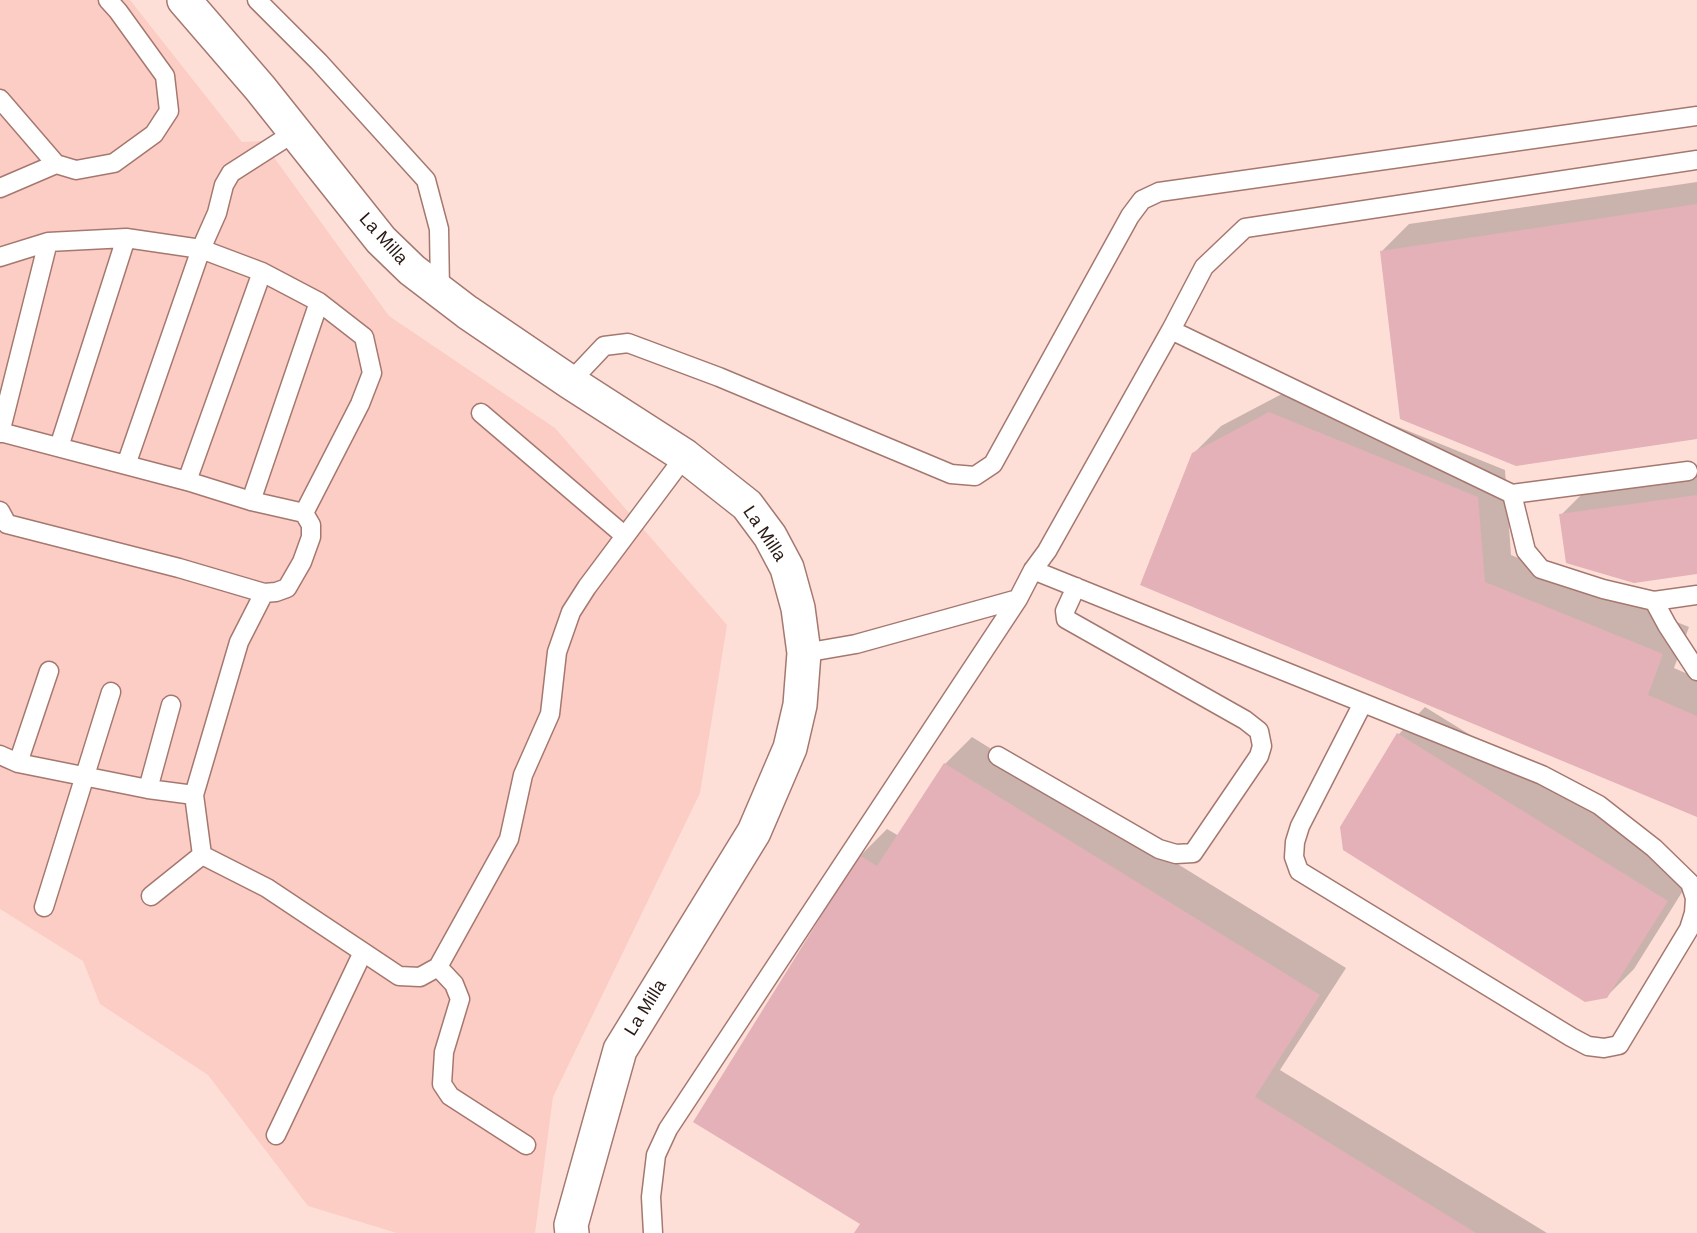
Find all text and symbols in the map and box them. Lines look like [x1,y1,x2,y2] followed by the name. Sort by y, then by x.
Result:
[354,209,412,269] street label: La Milla
[738,502,790,566] street label: La Milla
[620,976,672,1040] street label: La Milla

